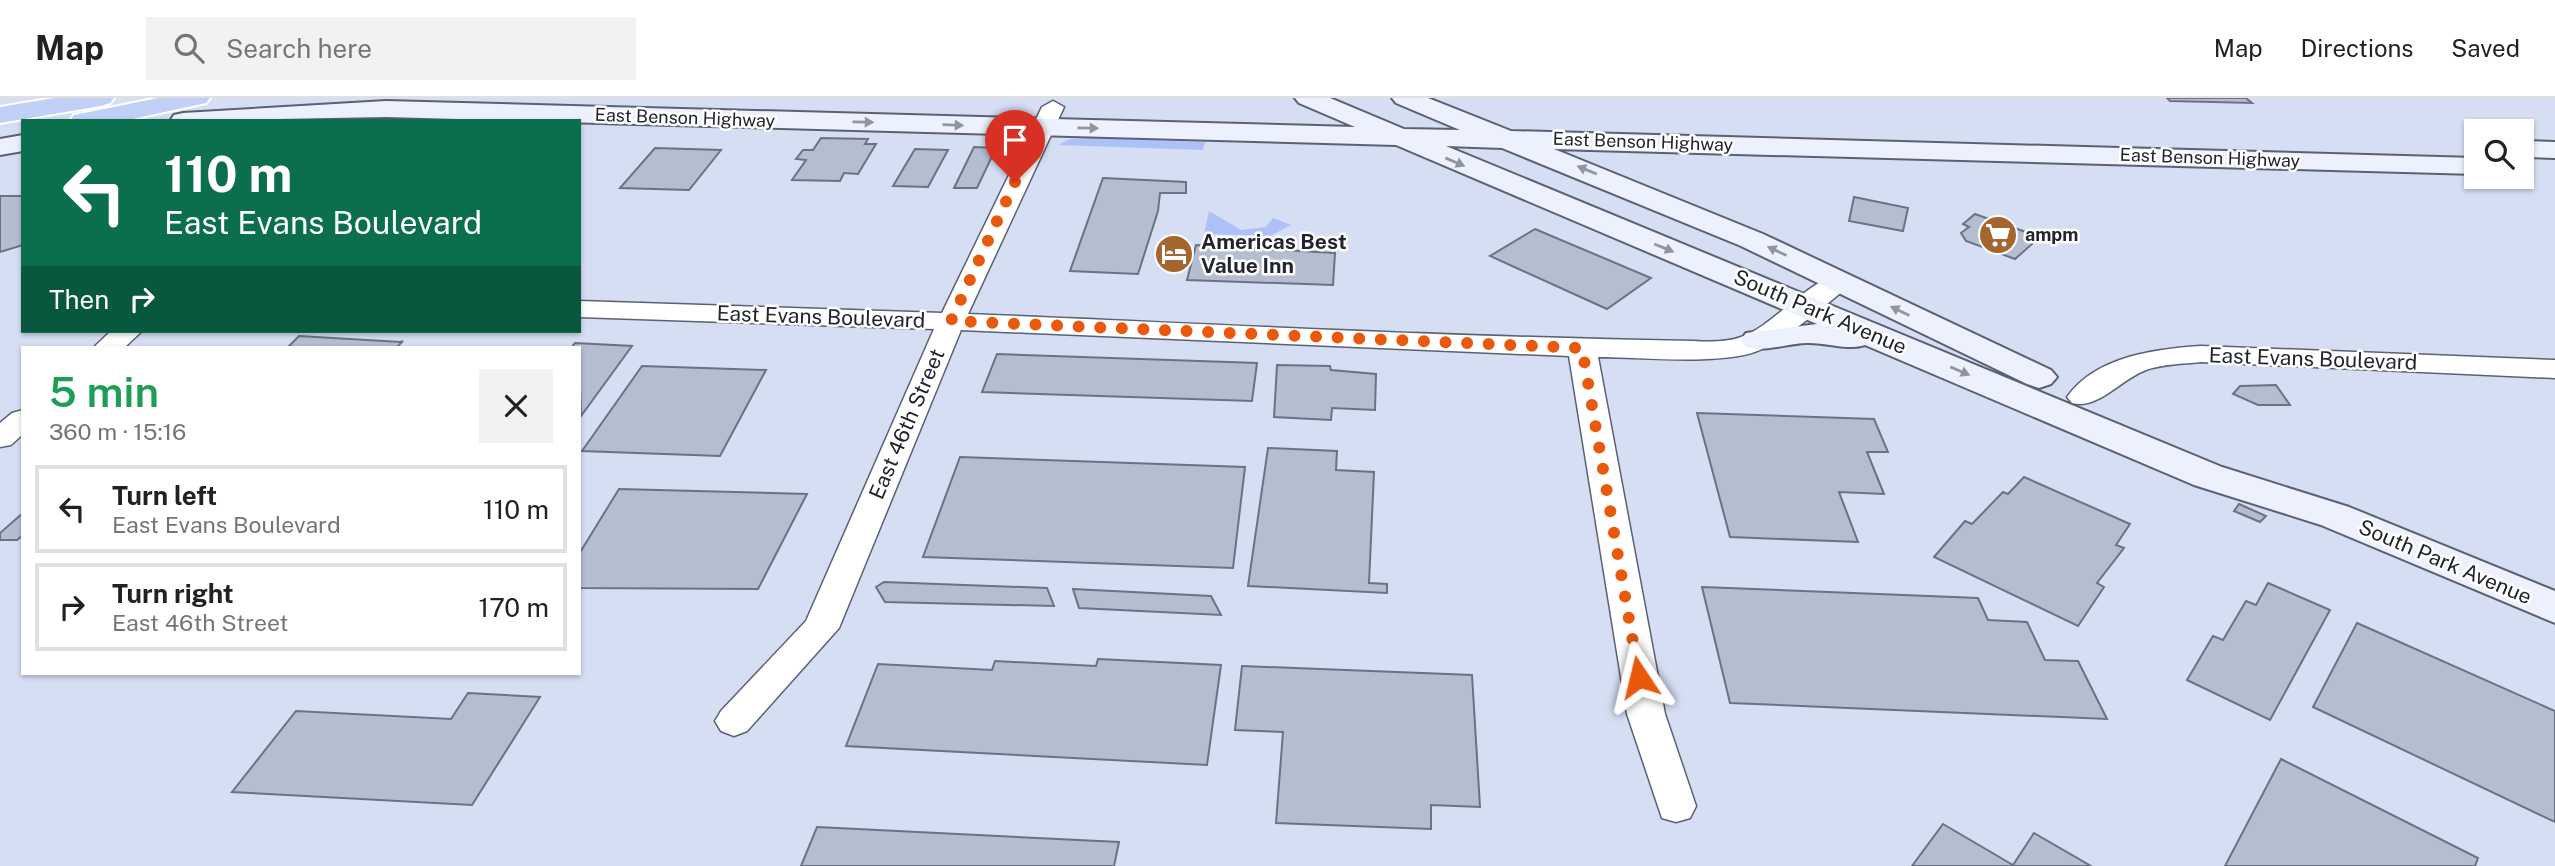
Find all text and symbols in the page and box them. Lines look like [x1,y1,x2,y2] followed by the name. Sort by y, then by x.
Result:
[146,17,636,80] search box
[35,29,104,67] text: Map
[170,29,208,67] icon: search
[226,33,372,64] text: Search here
[2214,34,2263,62] text: Map
[2301,34,2413,62] text: Directions
[2451,34,2520,62] text: Saved
[594,104,776,131] street label: East Benson Highway
[985,110,1045,182] pin
[852,117,874,128] one-way arrow
[942,119,964,130] one-way arrow
[2464,119,2534,189] map controls
[2464,119,2534,189] button: search
[996,121,1034,159] icon: arrive
[1077,122,1099,134] one-way arrow
[1552,128,1734,155] street label: East Benson Highway
[2119,144,2301,171] street label: East Benson Highway
[164,145,292,203] text: 110 m
[49,147,140,238] icon: left
[1444,156,1465,167] one-way arrow
[1576,165,1597,176] one-way arrow
[164,204,482,241] text: East Evans Boulevard
[1977,214,2019,256] supermarket icon: ampm
[2025,224,2078,245] place label: ampm
[1201,229,1347,278] place label: Americas Best Value Inn
[1153,233,1195,275] hotel icon: Americas Best Value Inn
[1654,243,1675,254] one-way arrow
[1767,246,1787,257] one-way arrow
[1730,264,1910,359] street label: South Park Avenue
[123,280,161,318] icon: right
[49,284,109,315] text: Then
[716,300,926,333] street label: East Evans Boulevard
[1890,305,1910,316] one-way arrow
[2208,342,2418,375] street label: East Evans Boulevard
[864,345,950,503] street label: East 46th Street
[1950,365,1970,377] one-way arrow
[49,367,159,416] text: 5 min
[479,369,553,443] button: close
[49,418,186,445] text: 360 m · 15:16
[112,480,217,511] text: Turn left
[53,490,91,528] icon: left
[483,494,549,525] text: 110 m
[112,511,341,538] text: East Evans Boulevard
[2355,514,2535,609] street label: South Park Avenue
[112,578,234,609] text: Turn right
[53,588,91,626] icon: right
[479,592,549,623] text: 170 m
[112,609,288,636] text: East 46th Street
[1602,640,1676,714] position arrow

